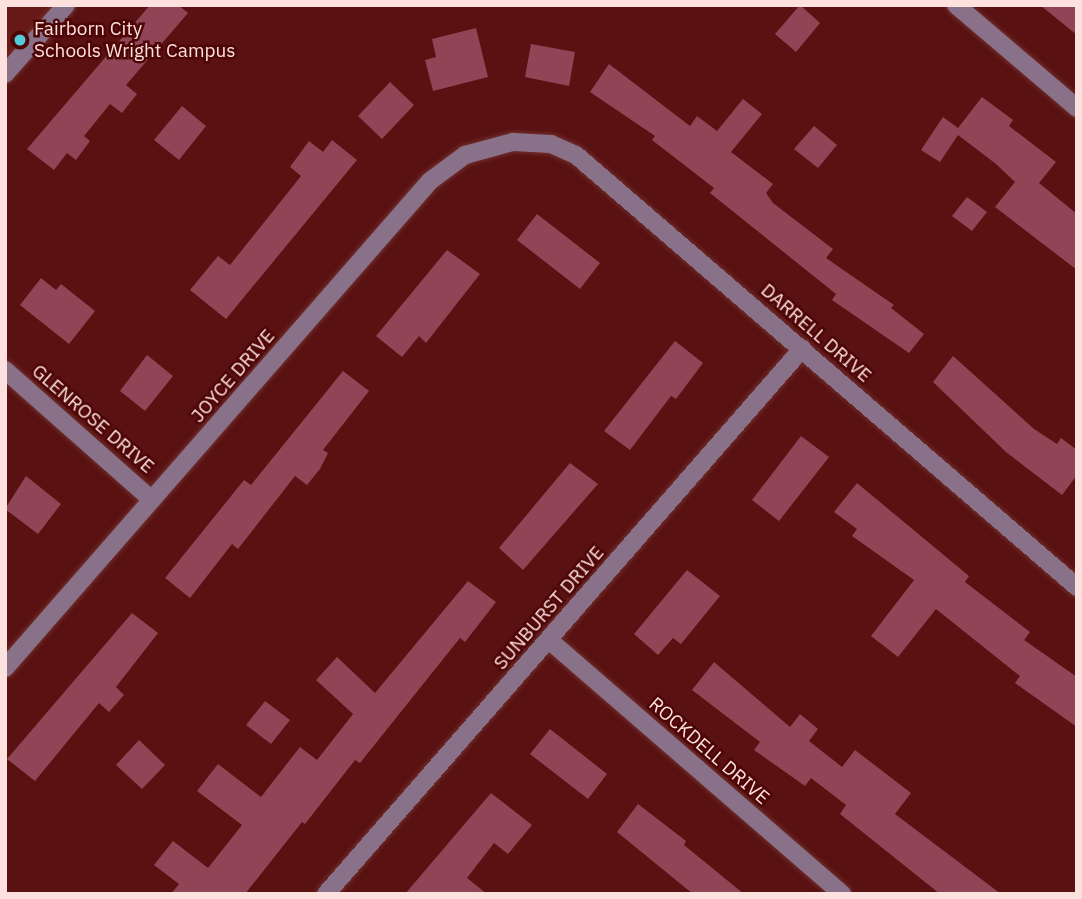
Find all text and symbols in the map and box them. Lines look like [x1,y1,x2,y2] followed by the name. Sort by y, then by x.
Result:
[34,18,236,62] place label: Fairborn City Schools Wright Campus
[12,32,28,48] marker: Fairborn City Schools Wright Campus
[756,279,876,387] street label: DARRELL DRIVE
[186,325,280,427] street label: JOYCE DRIVE
[27,360,159,478] street label: GLENROSE DRIVE
[489,542,609,674] street label: SUNBURST DRIVE
[644,693,774,809] street label: ROCKDELL DRIVE

